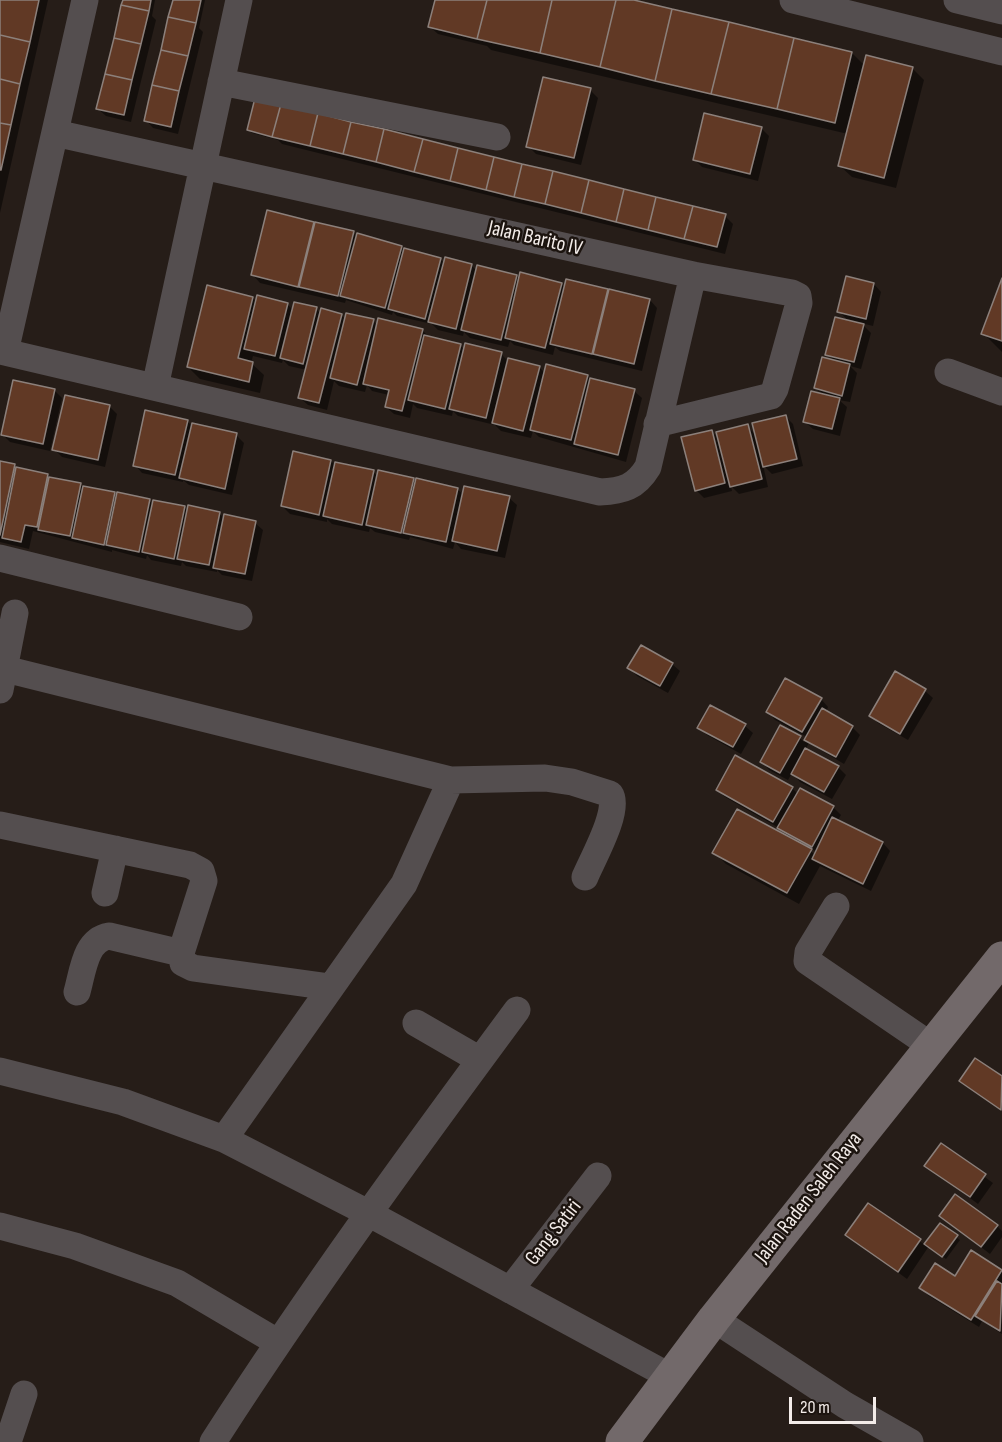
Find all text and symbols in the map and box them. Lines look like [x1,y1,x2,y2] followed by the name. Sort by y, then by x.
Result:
[485,216,585,262] street label: Jalan Barito IV
[750,1128,868,1268] street label: Jalan Raden Saleh Raya
[521,1195,587,1271] street label: Gang Satiri
[792,1385,879,1423] scale bar
[800,1397,830,1418] text: 20 m

